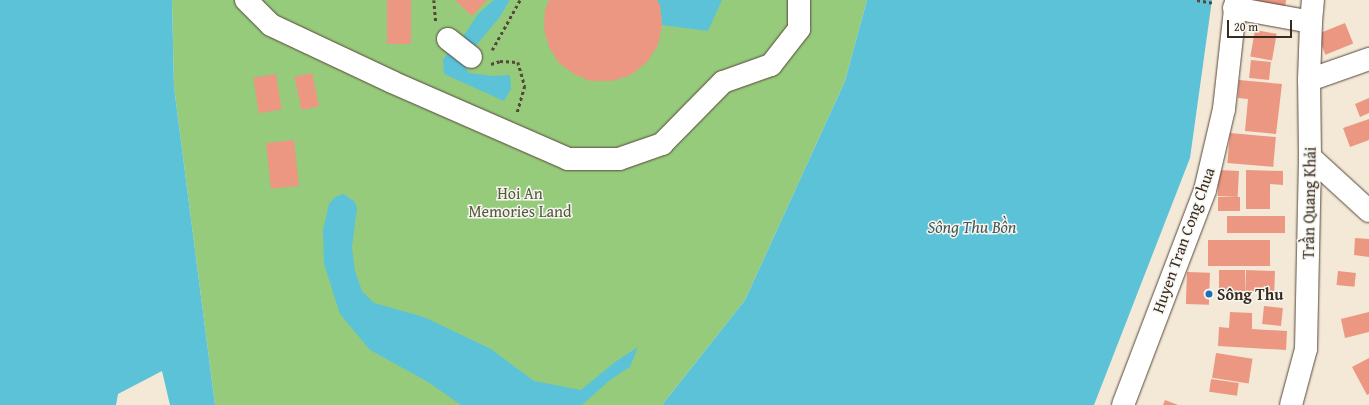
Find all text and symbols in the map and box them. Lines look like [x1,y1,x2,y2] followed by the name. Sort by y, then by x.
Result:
[1229,12,1294,38] scale bar
[1234,18,1258,35] text: 20 m
[1298,147,1320,259] street label: Trần Quang Khải
[1148,165,1218,315] street label: Huyen Tran Cong Chua
[468,183,572,221] park label: Hoi An Memories Land
[928,217,1016,237] water label: Sông Thu Bồn
[1217,284,1283,304] place label: Sông Thu
[1204,289,1214,299] marker: Sông Thu

